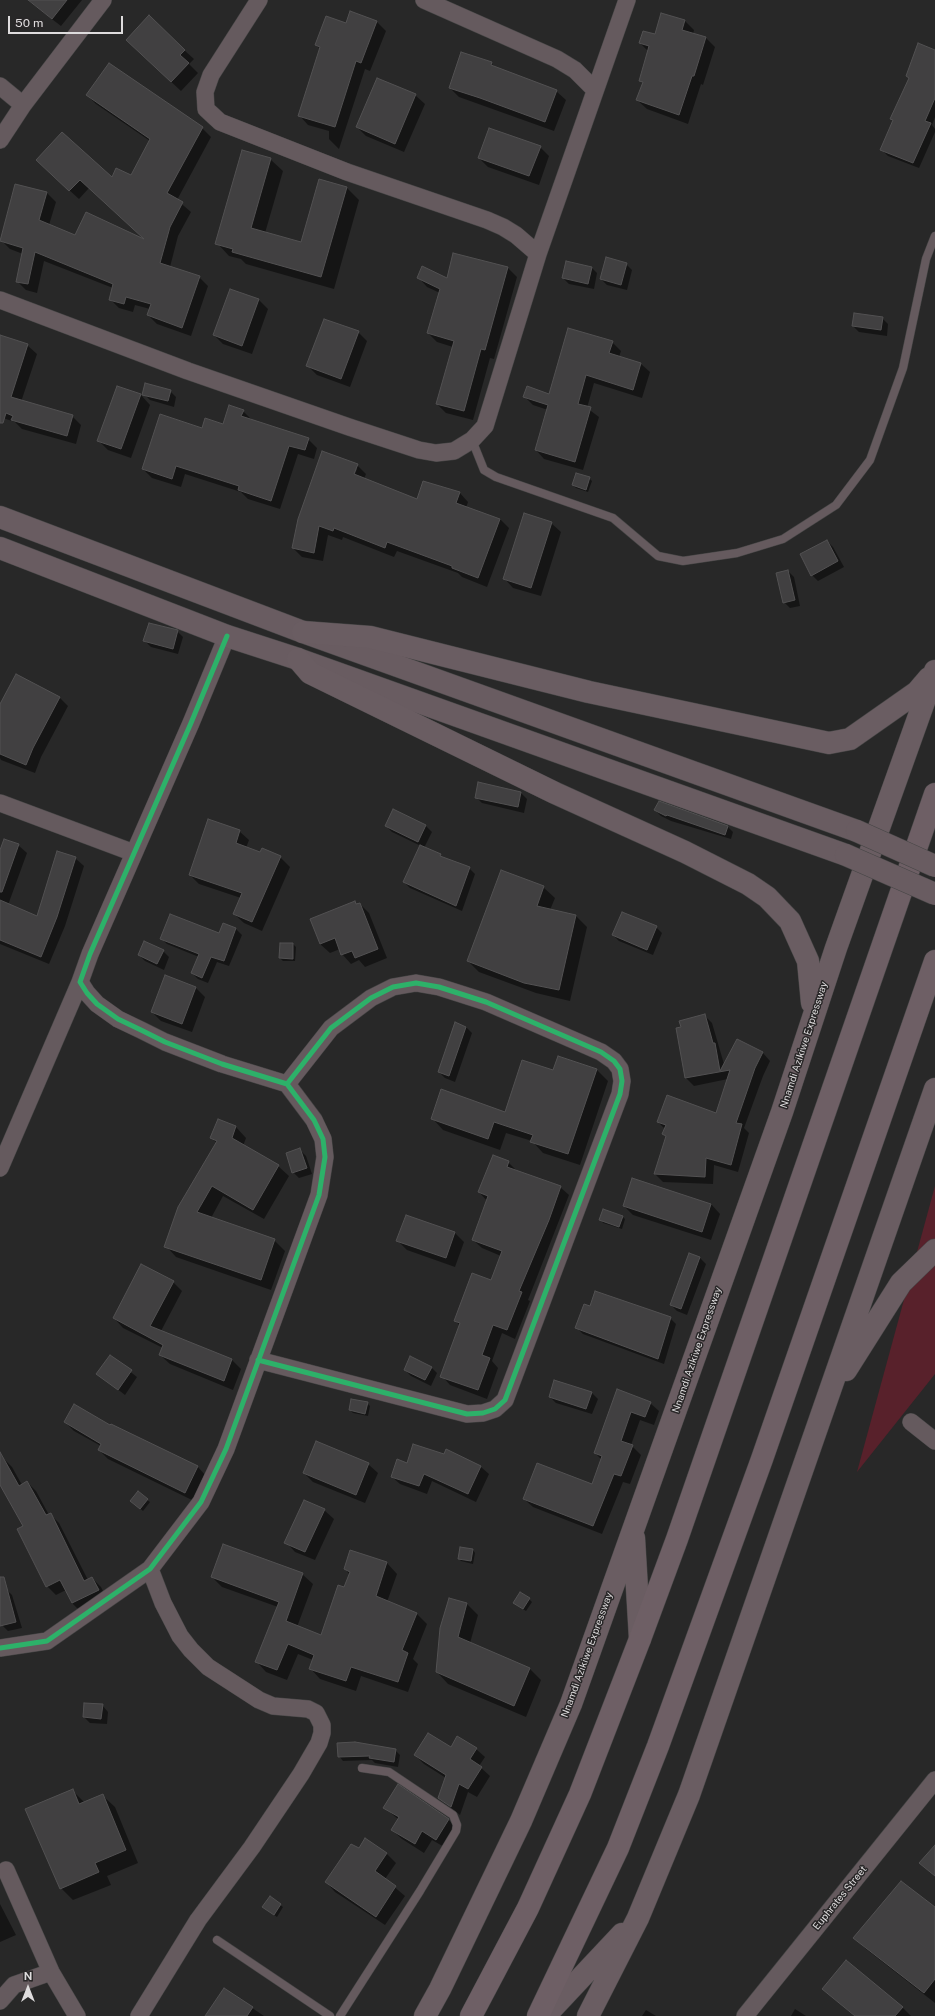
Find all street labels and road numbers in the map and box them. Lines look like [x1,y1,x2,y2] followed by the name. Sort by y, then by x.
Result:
[778,980,830,1110] street label: Nnamdi Azikiwe Expressway
[670,1285,724,1415] street label: Nnamdi Azikiwe Expressway
[559,1591,615,1719] street label: Nnamdi Azikiwe Expressway
[811,1864,869,1932] street label: Euphrates Street

